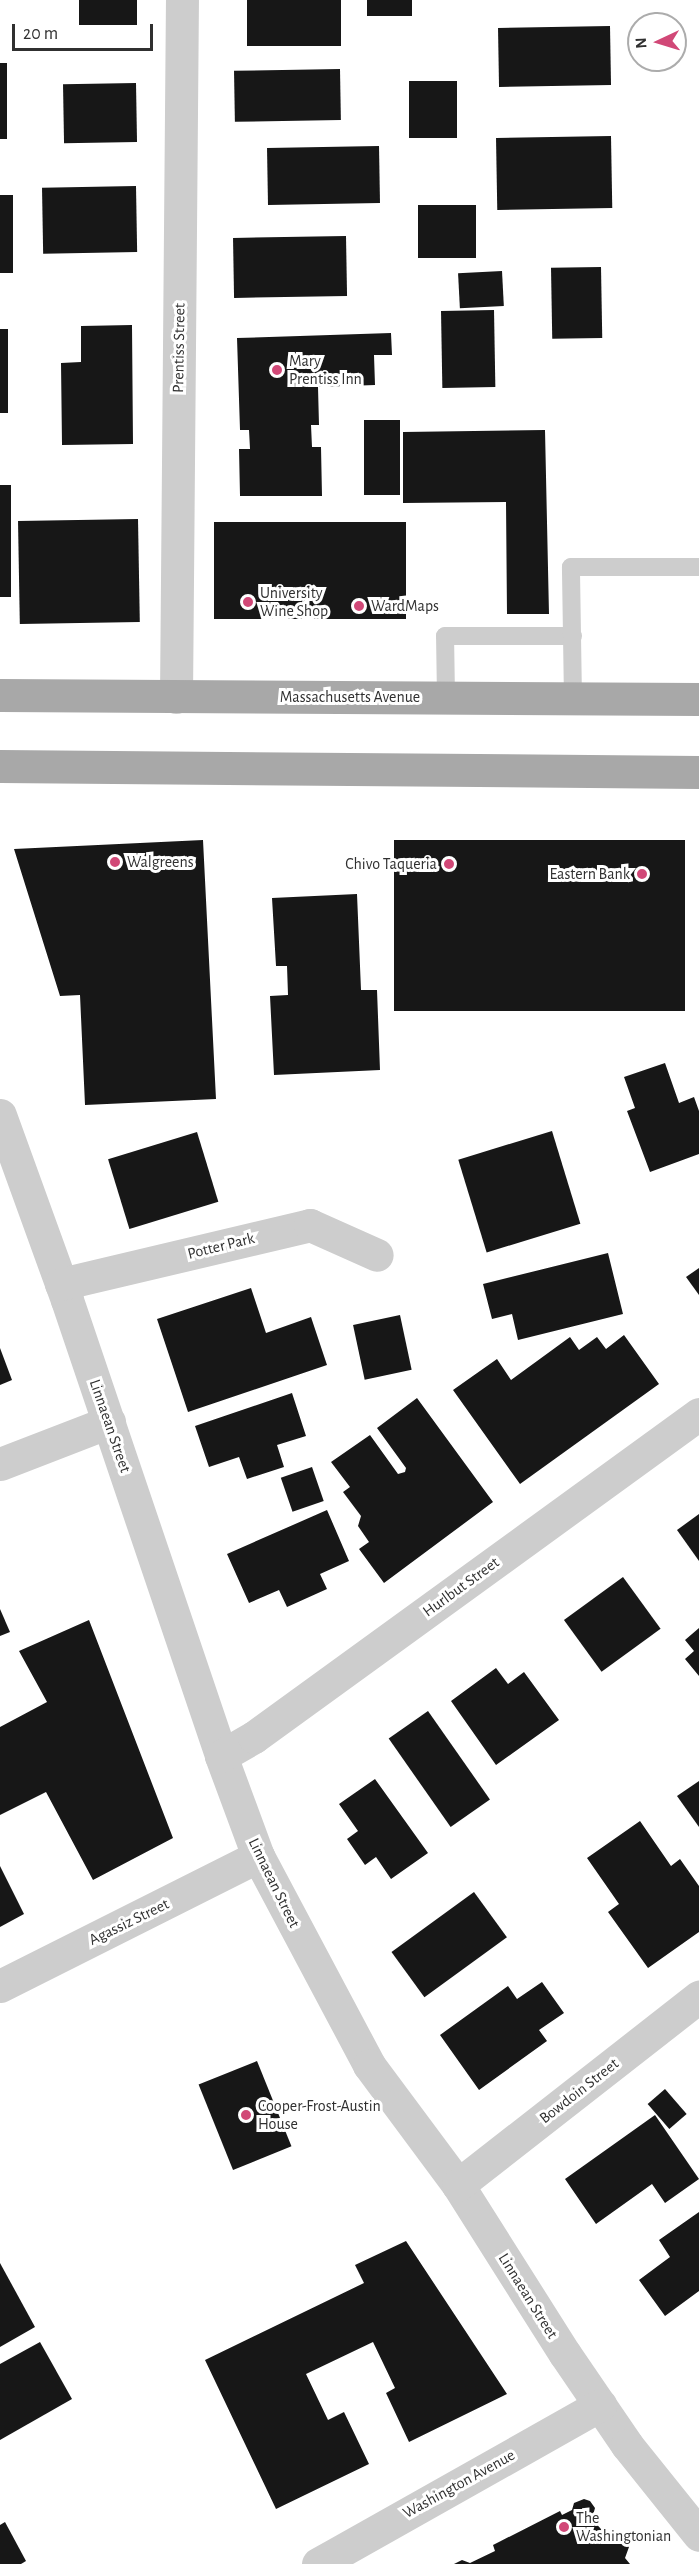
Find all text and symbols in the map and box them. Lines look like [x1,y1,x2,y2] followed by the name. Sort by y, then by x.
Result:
[15,12,156,50] scale bar
[627,12,687,72] north arrow
[23,25,58,43] text: 20 m
[633,37,649,49] text: N
[169,303,189,393] street label: Prentiss Street
[289,351,362,389] place label: Mary Prentiss Inn
[270,363,284,377] marker: Mary Prentiss Inn
[260,583,328,621] place label: University Wine Shop
[241,595,255,609] marker: University Wine Shop
[371,596,439,616] place label: WardMaps
[352,599,366,613] marker: WardMaps
[280,687,420,707] street label: Massachusetts Avenue
[127,852,194,872] place label: Walgreens
[345,854,437,874] place label: Chivo Taqueria
[108,855,122,869] marker: Walgreens
[442,857,456,871] marker: Chivo Taqueria
[550,864,630,884] place label: Eastern Bank
[635,867,649,881] marker: Eastern Bank
[186,1228,256,1264] street label: Potter Park
[85,1377,135,1475] street label: Linnaean Street
[419,1553,503,1621] street label: Hurlbut Street
[244,1835,304,1931] street label: Linnaean Street
[86,1894,172,1950] street label: Agassiz Street
[536,2054,622,2128] street label: Bowdoin Street
[258,2096,381,2134] place label: Cooper-Frost-Austin House
[239,2108,253,2122] marker: Cooper-Frost-Austin House
[494,2250,562,2342] street label: Linnaean Street
[400,2445,518,2523] street label: Washington Avenue
[576,2508,671,2546] place label: The Washingtonian
[557,2520,571,2534] marker: The Washingtonian

